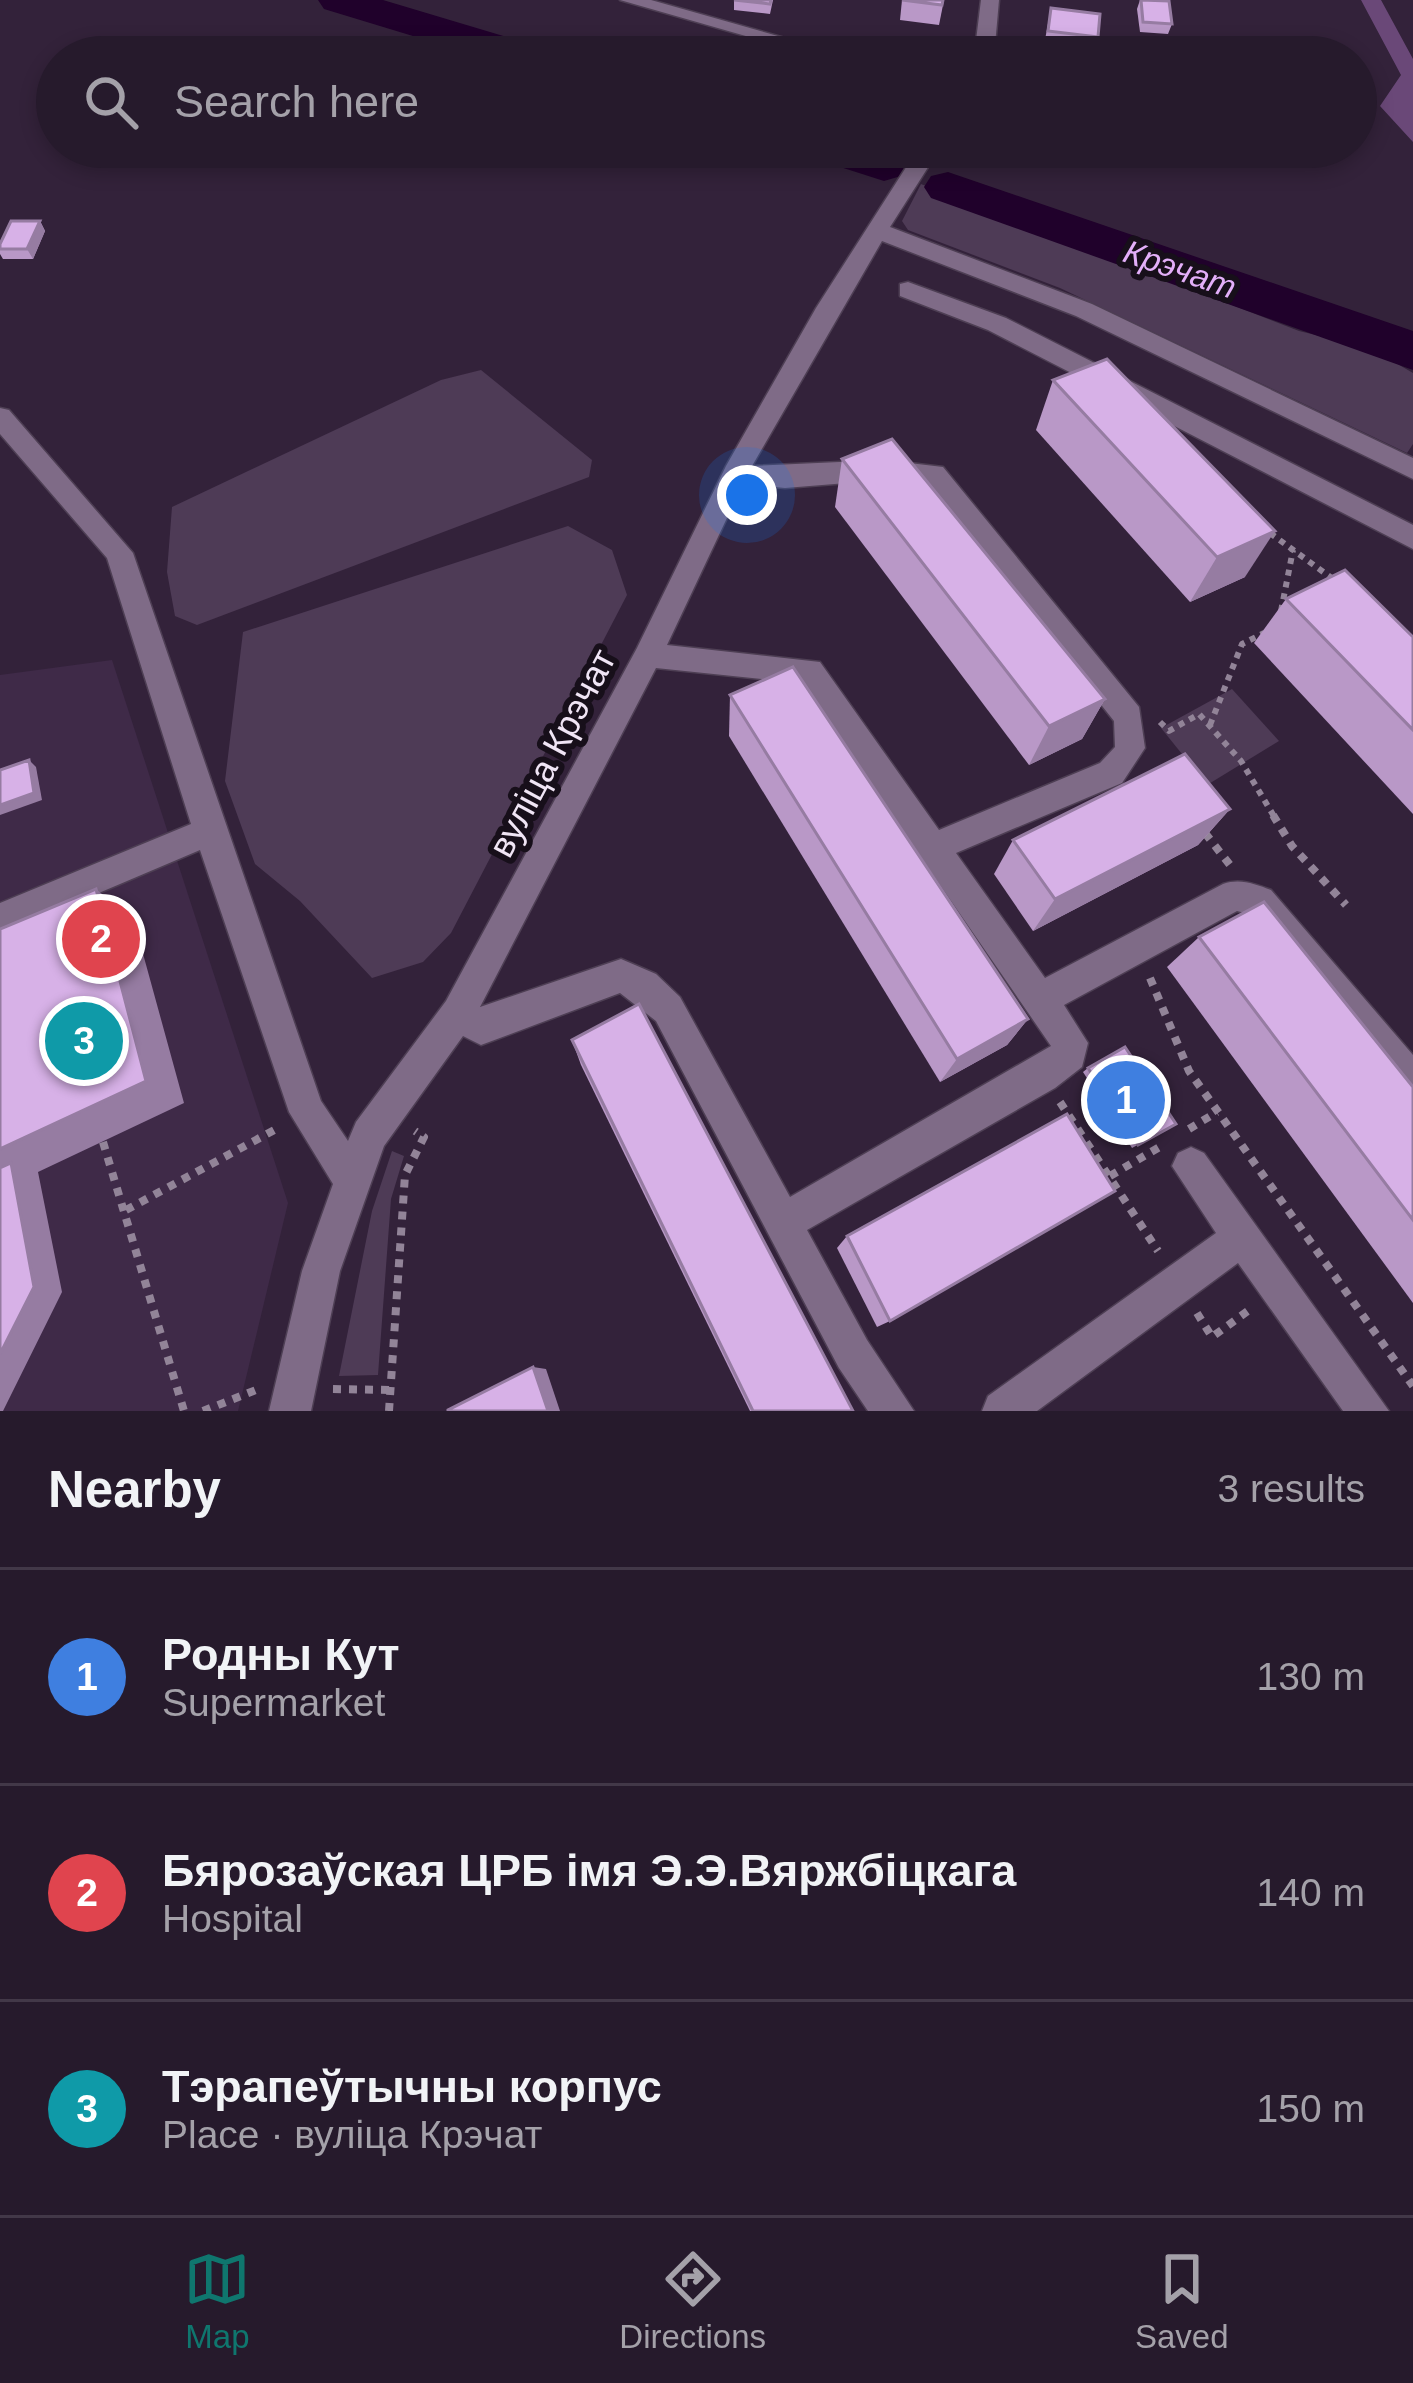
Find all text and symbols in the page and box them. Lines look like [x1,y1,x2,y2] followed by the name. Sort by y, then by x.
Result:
[36,36,1377,168] search box
[78,69,144,135] icon: search
[174,76,419,127] text: Search here
[1119,233,1241,305] water label: Крэчат
[717,465,777,525] your location
[480,642,624,864] street label: вуліца Крэчат
[62,894,140,984] pin: 2
[45,996,123,1086] pin: 3
[1087,1055,1165,1145] pin: 1
[48,1461,221,1518] text: Nearby
[1218,1467,1365,1510] text: 3 results
[162,1629,400,1680] text: Родны Кут
[76,1655,98,1698] text: 1
[1257,1655,1365,1698] text: 130 m
[162,1681,385,1724] text: Supermarket
[162,1845,1016,1896] text: Бярозаўская ЦРБ імя Э.Э.Вяржбіцкага
[76,1871,98,1914] text: 2
[1257,1871,1365,1914] text: 140 m
[162,1897,303,1940] text: Hospital
[162,2061,662,2112] text: Тэрапеўтычны корпус
[76,2087,98,2130] text: 3
[1257,2087,1365,2130] text: 150 m
[162,2113,542,2156] text: Place · вуліца Крэчат
[184,2246,250,2356] tab: Map
[619,2246,766,2356] tab: Directions
[1135,2246,1229,2356] tab: Saved

